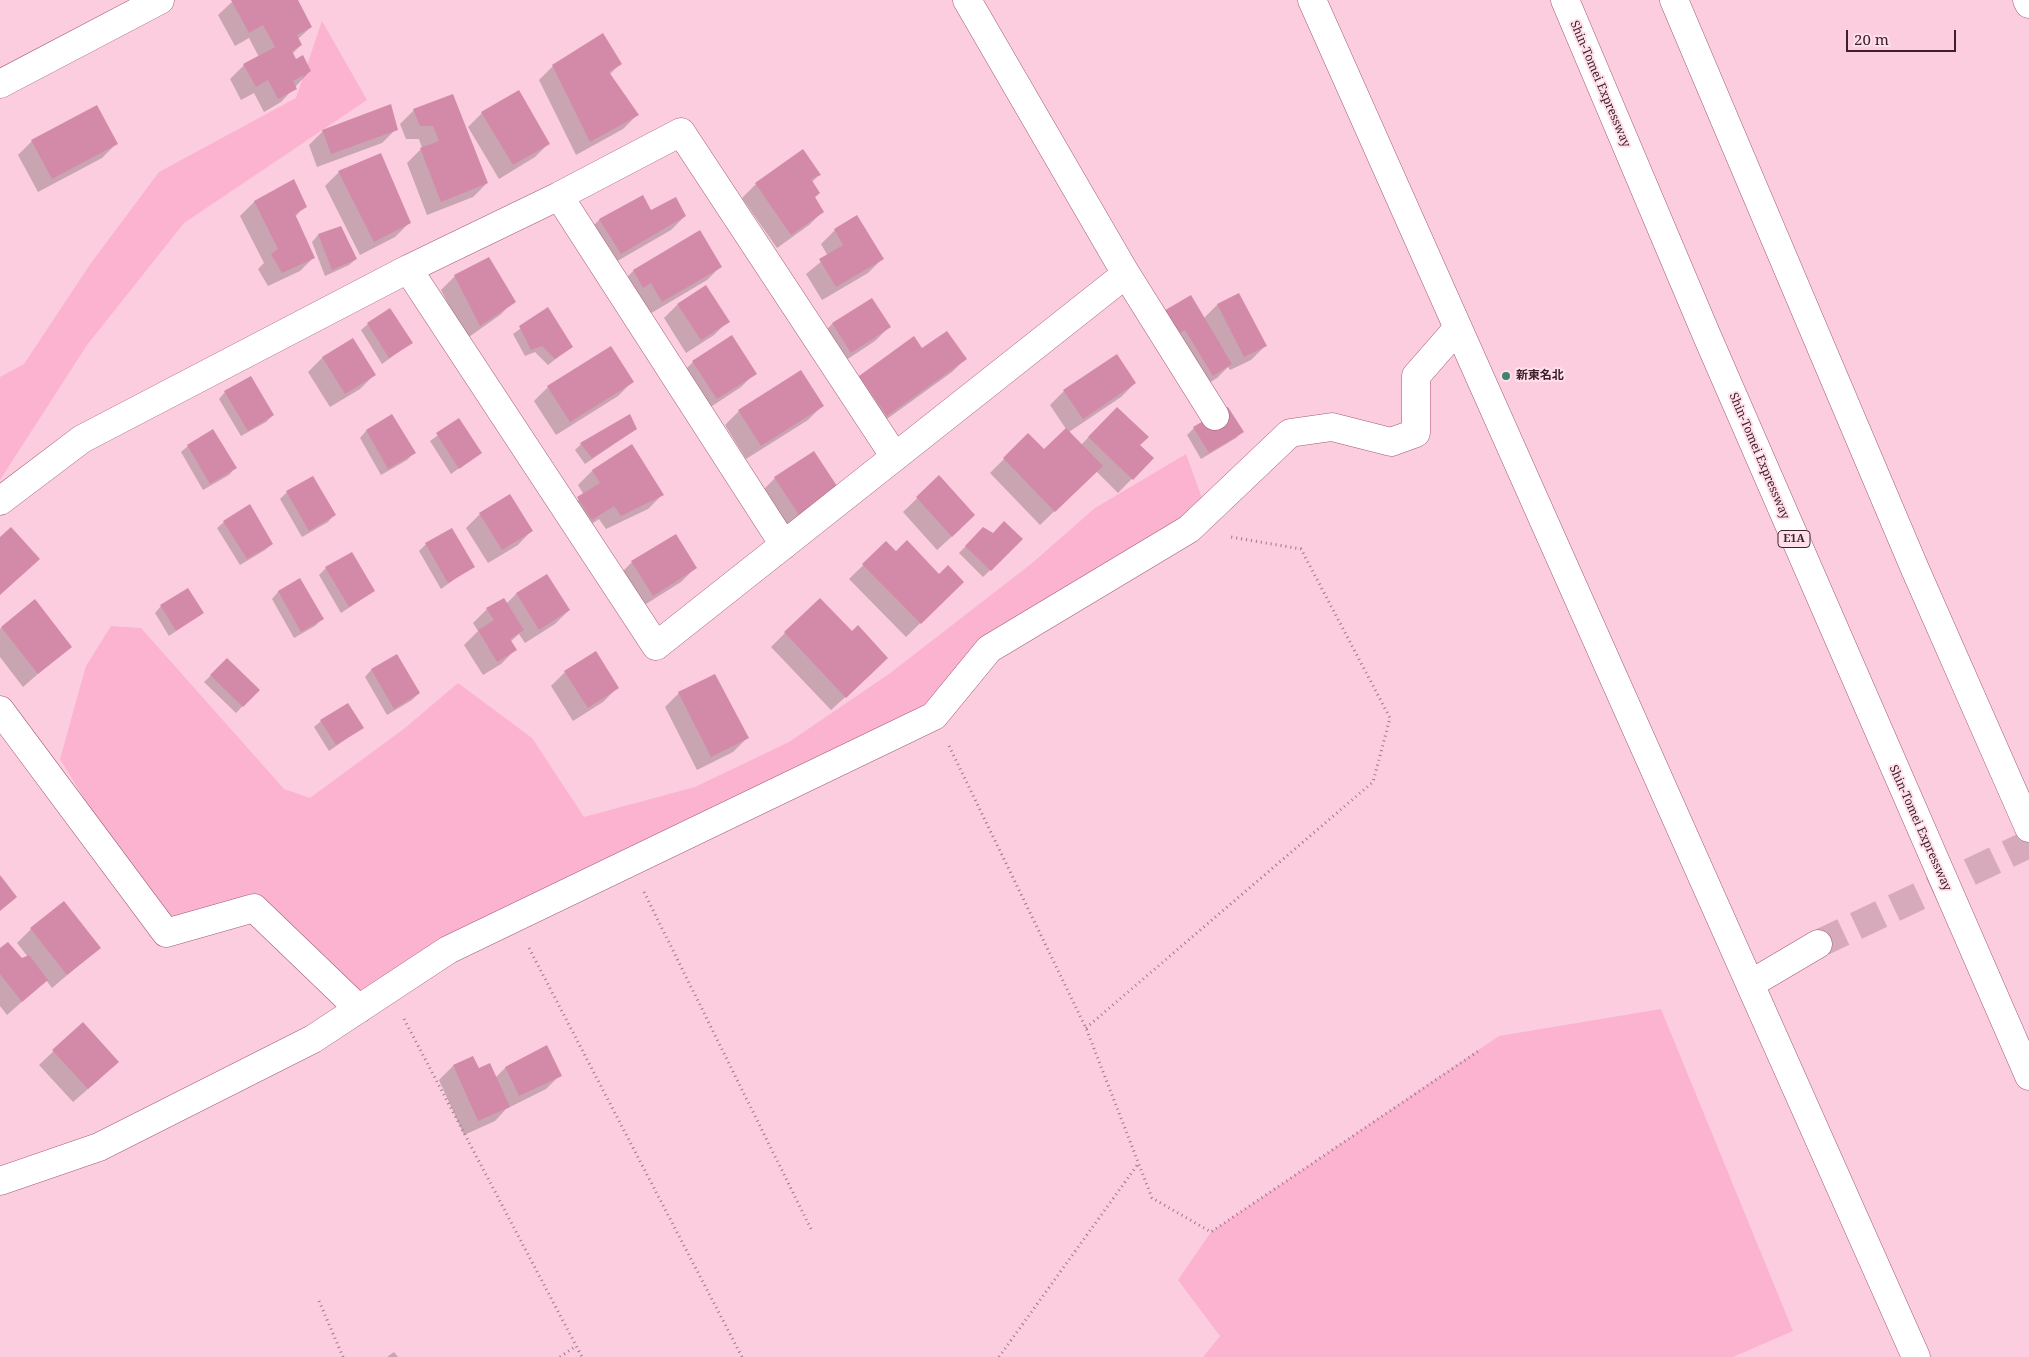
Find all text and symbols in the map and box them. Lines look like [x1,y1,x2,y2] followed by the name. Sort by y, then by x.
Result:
[1567,19,1633,149] street label: Shin-Tomei Expressway
[1849,20,1959,52] scale bar
[1854,29,1889,49] text: 20 m
[1516,369,1564,383] place label: 新東名北
[1500,370,1512,382] marker: 新東名北
[1726,391,1792,521] street label: Shin-Tomei Expressway
[1778,530,1810,548] road number: E1A
[1886,763,1954,893] street label: Shin-Tomei Expressway

